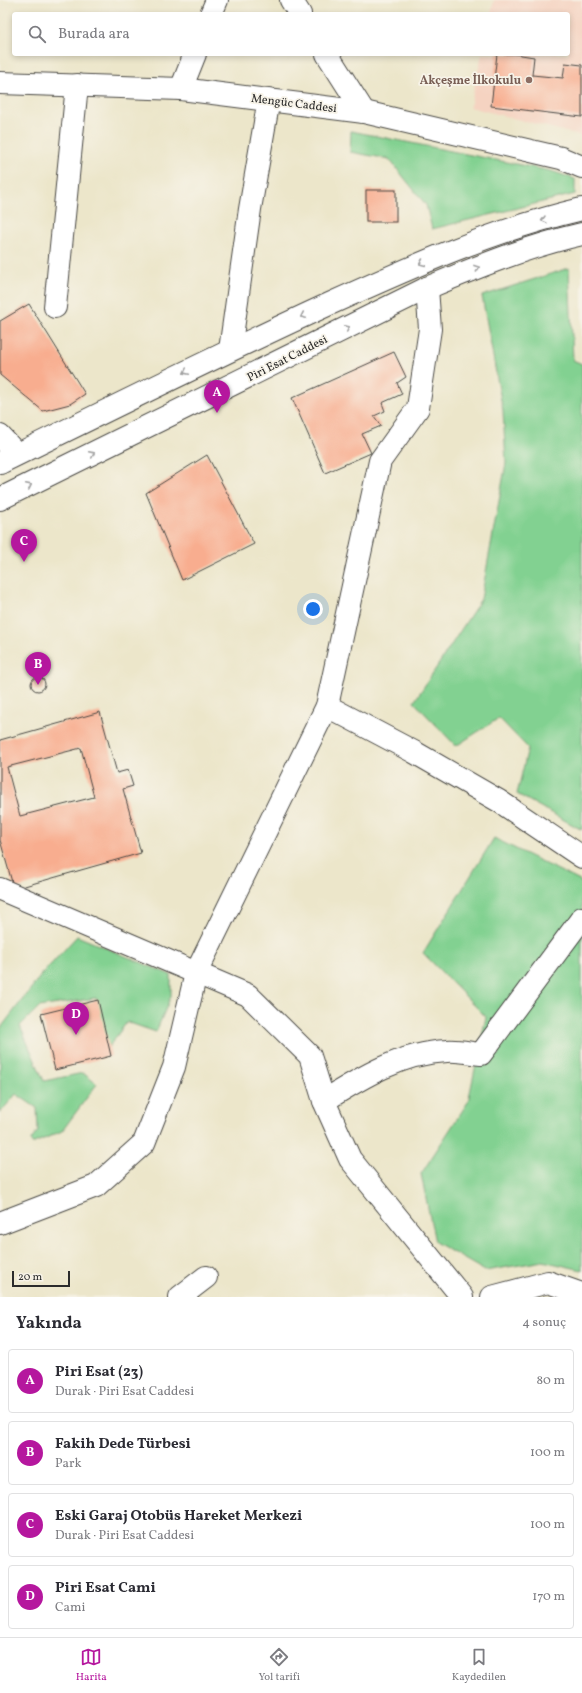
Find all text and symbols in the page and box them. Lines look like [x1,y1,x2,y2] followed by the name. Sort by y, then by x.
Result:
[12,12,570,56] search box
[26,23,48,45] icon: search
[58,24,130,45] text: Burada ara
[420,73,522,89] place label: Akçeşme İlkokulu
[524,75,534,85] marker: Akçeşme İlkokulu
[250,91,338,117] street label: Mengüc Caddesi
[541,215,548,223] one-way arrow
[419,258,426,266] one-way arrow
[474,264,481,272] one-way arrow
[300,311,308,319] one-way arrow
[342,325,350,333] one-way arrow
[245,332,331,386] street label: Piri Esat Caddesi
[182,367,190,375] one-way arrow
[204,380,230,413] pin: A
[88,452,96,459] one-way arrow
[24,483,32,490] one-way arrow
[11,529,37,562] pin: C
[303,599,323,619] your location
[25,652,51,685] pin: B
[63,1002,89,1035] pin: D
[12,1269,70,1288] scale bar
[18,1270,42,1285] text: 20 m
[16,1312,82,1335] text: Yakında
[522,1314,566,1332] text: 4 sonuç
[55,1362,143,1383] text: Piri Esat (23)
[25,1372,35,1390] text: A
[536,1372,565,1390] text: 80 m
[55,1383,194,1401] text: Durak · Piri Esat Caddesi
[55,1434,191,1455] text: Fakih Dede Türbesi
[26,1444,34,1462] text: B
[530,1444,565,1462] text: 100 m
[55,1455,82,1473] text: Park
[55,1506,302,1527] text: Eski Garaj Otobüs Hareket Merkezi
[26,1516,34,1534] text: C
[530,1516,565,1534] text: 100 m
[55,1527,194,1545] text: Durak · Piri Esat Caddesi
[55,1578,156,1599] text: Piri Esat Cami
[25,1588,35,1606] text: D
[532,1588,565,1606] text: 170 m
[55,1599,85,1617] text: Cami
[76,1646,107,1685] tab: Harita
[258,1646,300,1685] tab: Yol tarifi
[452,1646,506,1685] tab: Kaydedilen

